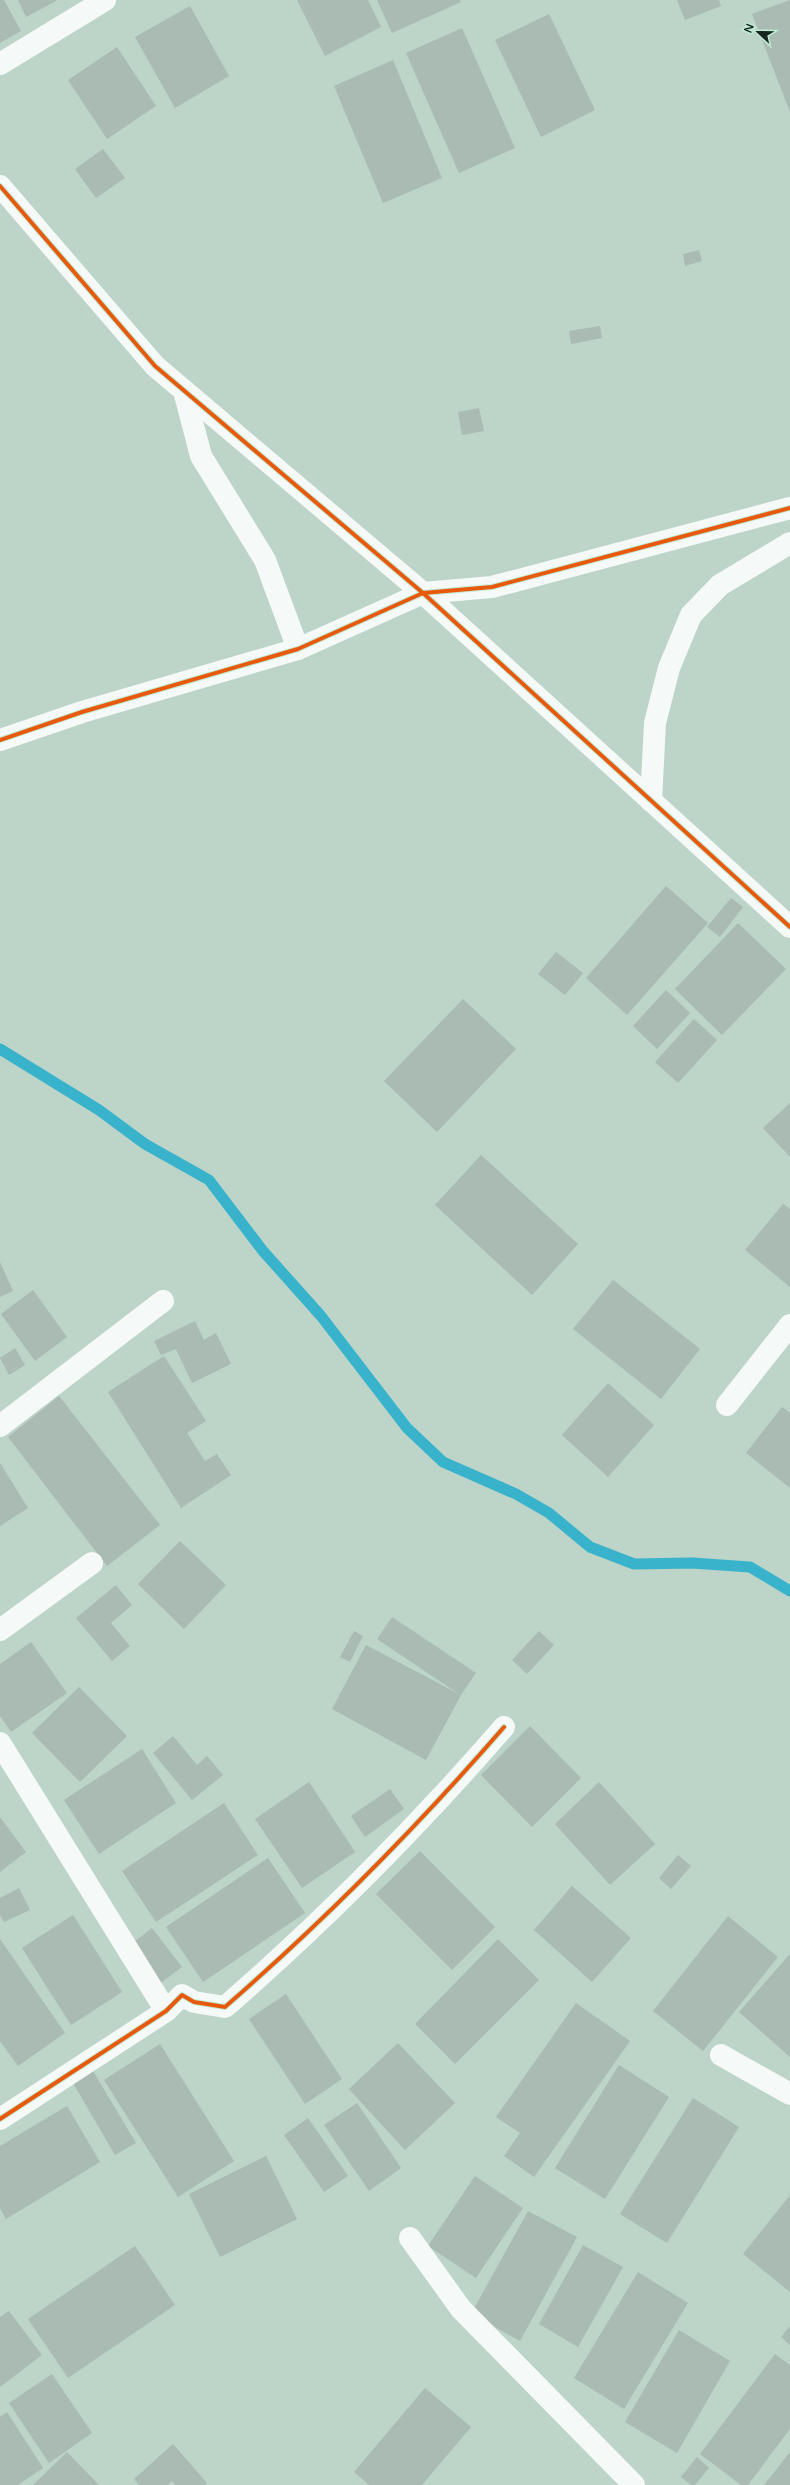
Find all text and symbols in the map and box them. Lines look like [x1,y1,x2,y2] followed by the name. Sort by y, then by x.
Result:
[738,12,778,52] north arrow
[742,22,757,35] text: N

